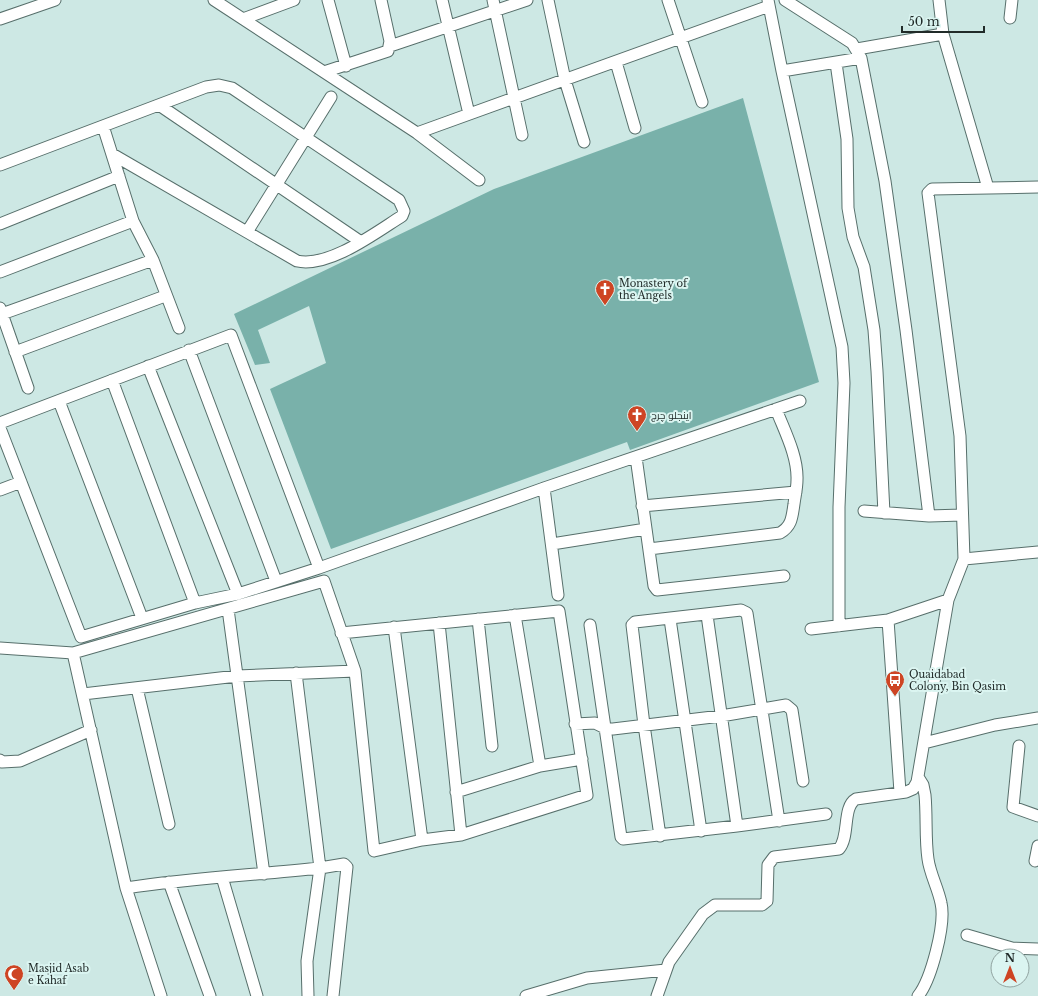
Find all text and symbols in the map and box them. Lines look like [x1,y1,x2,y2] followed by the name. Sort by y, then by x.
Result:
[902,8,984,34] scale bar
[908,14,940,29] text: 50 m
[619,277,689,302] place label: Monastery of the Angels
[594,278,616,306] church icon: Monastery of the Angels
[626,404,648,432] church icon: اینجلو چرچ
[651,409,691,422] place label: اینجلو چرچ
[909,668,1006,693] place label: Quaidabad Colony, Bin Qasim
[884,669,906,697] bus stop icon: Quaidabad Colony, Bin Qasim
[990,948,1030,988] north arrow
[1005,951,1016,965] text: N
[28,962,89,987] place label: Masjid Asab e Kahaf
[3,963,25,991] mosque icon: Masjid Asab e Kahaf

